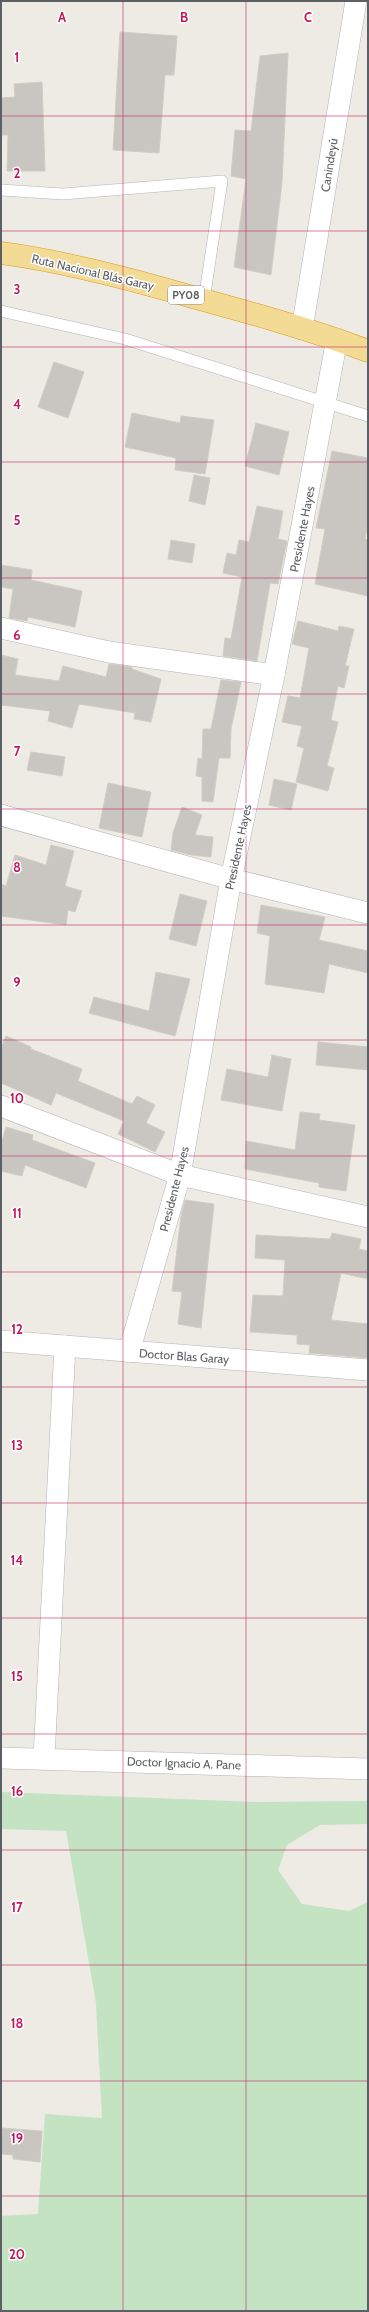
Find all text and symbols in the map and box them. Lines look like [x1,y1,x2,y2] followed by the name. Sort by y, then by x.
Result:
[58,9,67,25] text: A
[180,9,188,25] text: B
[304,9,312,25] text: C
[15,49,19,65] text: 1
[317,137,341,193] street label: Canindeyú
[14,165,21,181] text: 2
[30,251,156,293] street label: Ruta Nacional Blás Garay
[13,281,21,297] text: 3
[168,286,204,304] road number: PY08
[13,396,21,412] text: 4
[286,485,318,573] street label: Presidente Hayes
[14,512,21,528] text: 5
[13,627,21,643] text: 6
[14,743,21,759] text: 7
[222,803,254,891] street label: Presidente Hayes
[13,859,21,875] text: 8
[13,974,21,990] text: 9
[10,1090,24,1106] text: 10
[156,1145,192,1233] street label: Presidente Hayes
[12,1205,22,1221] text: 11
[11,1321,23,1337] text: 12
[138,1345,230,1367] street label: Doctor Blas Garay
[11,1437,23,1453] text: 13
[11,1552,23,1568] text: 14
[11,1668,23,1684] text: 15
[127,1754,241,1772] street label: Doctor Ignacio A. Pane
[11,1783,23,1799] text: 16
[11,1899,23,1915] text: 17
[11,2015,23,2031] text: 18
[11,2130,23,2146] text: 19
[9,2246,25,2262] text: 20

